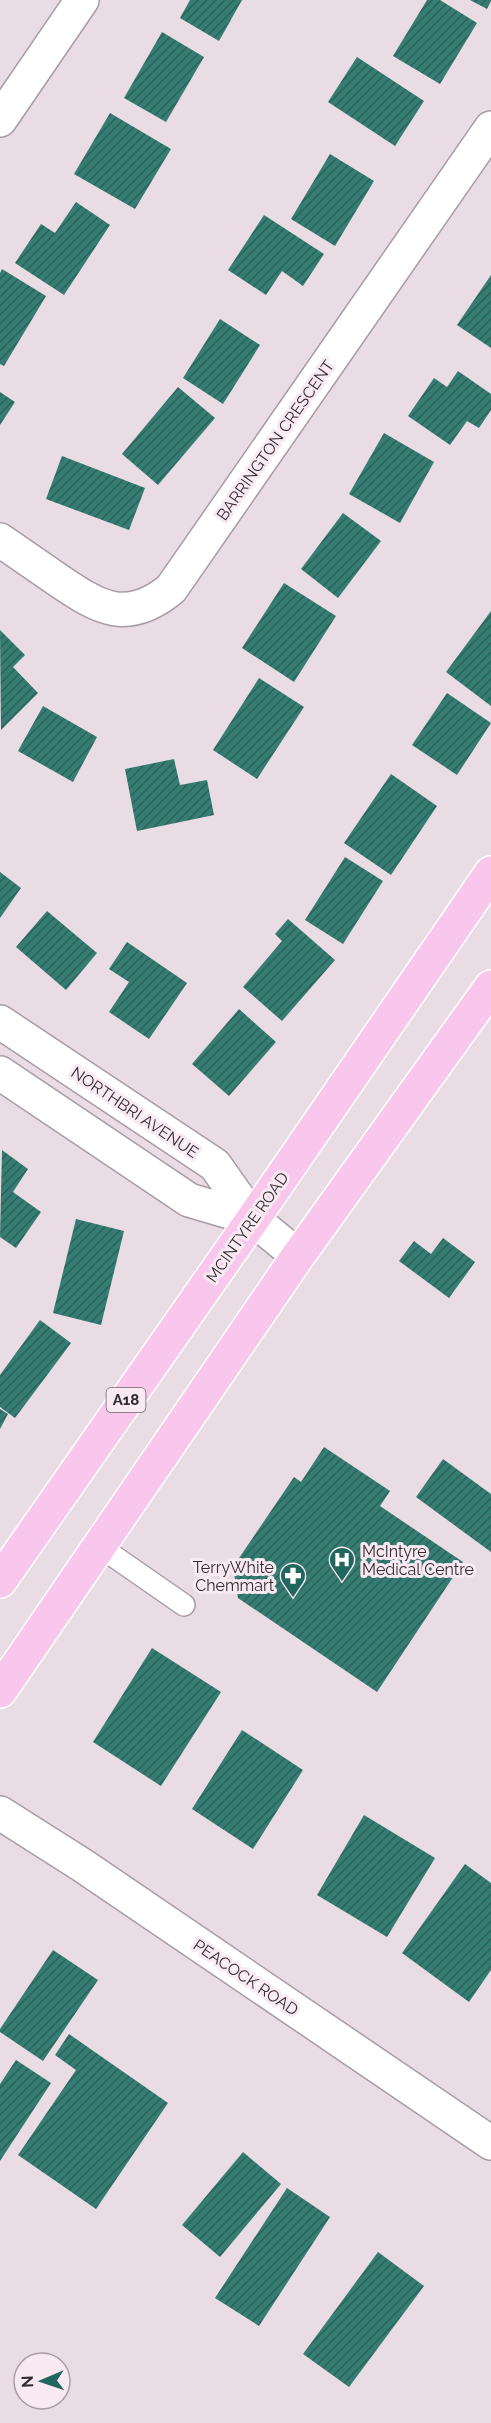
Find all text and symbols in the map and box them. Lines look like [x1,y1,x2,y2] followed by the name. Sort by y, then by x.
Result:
[213,356,338,524] street label: BARRINGTON CRESCENT
[67,1063,202,1162] street label: NORTHBRI AVENUE
[202,1169,293,1286] street label: MCINTYRE ROAD
[106,1388,146,1412] road number: A18
[362,1542,474,1579] place label: McIntyre Medical Centre
[327,1545,357,1583] hospital icon: McIntyre Medical Centre
[193,1558,275,1595] place label: TerryWhite Chemmart
[278,1561,308,1599] pharmacy icon: TerryWhite Chemmart
[190,1935,302,2020] street label: PEACOCK ROAD
[12,2351,72,2411] north arrow
[18,2375,37,2388] text: N

